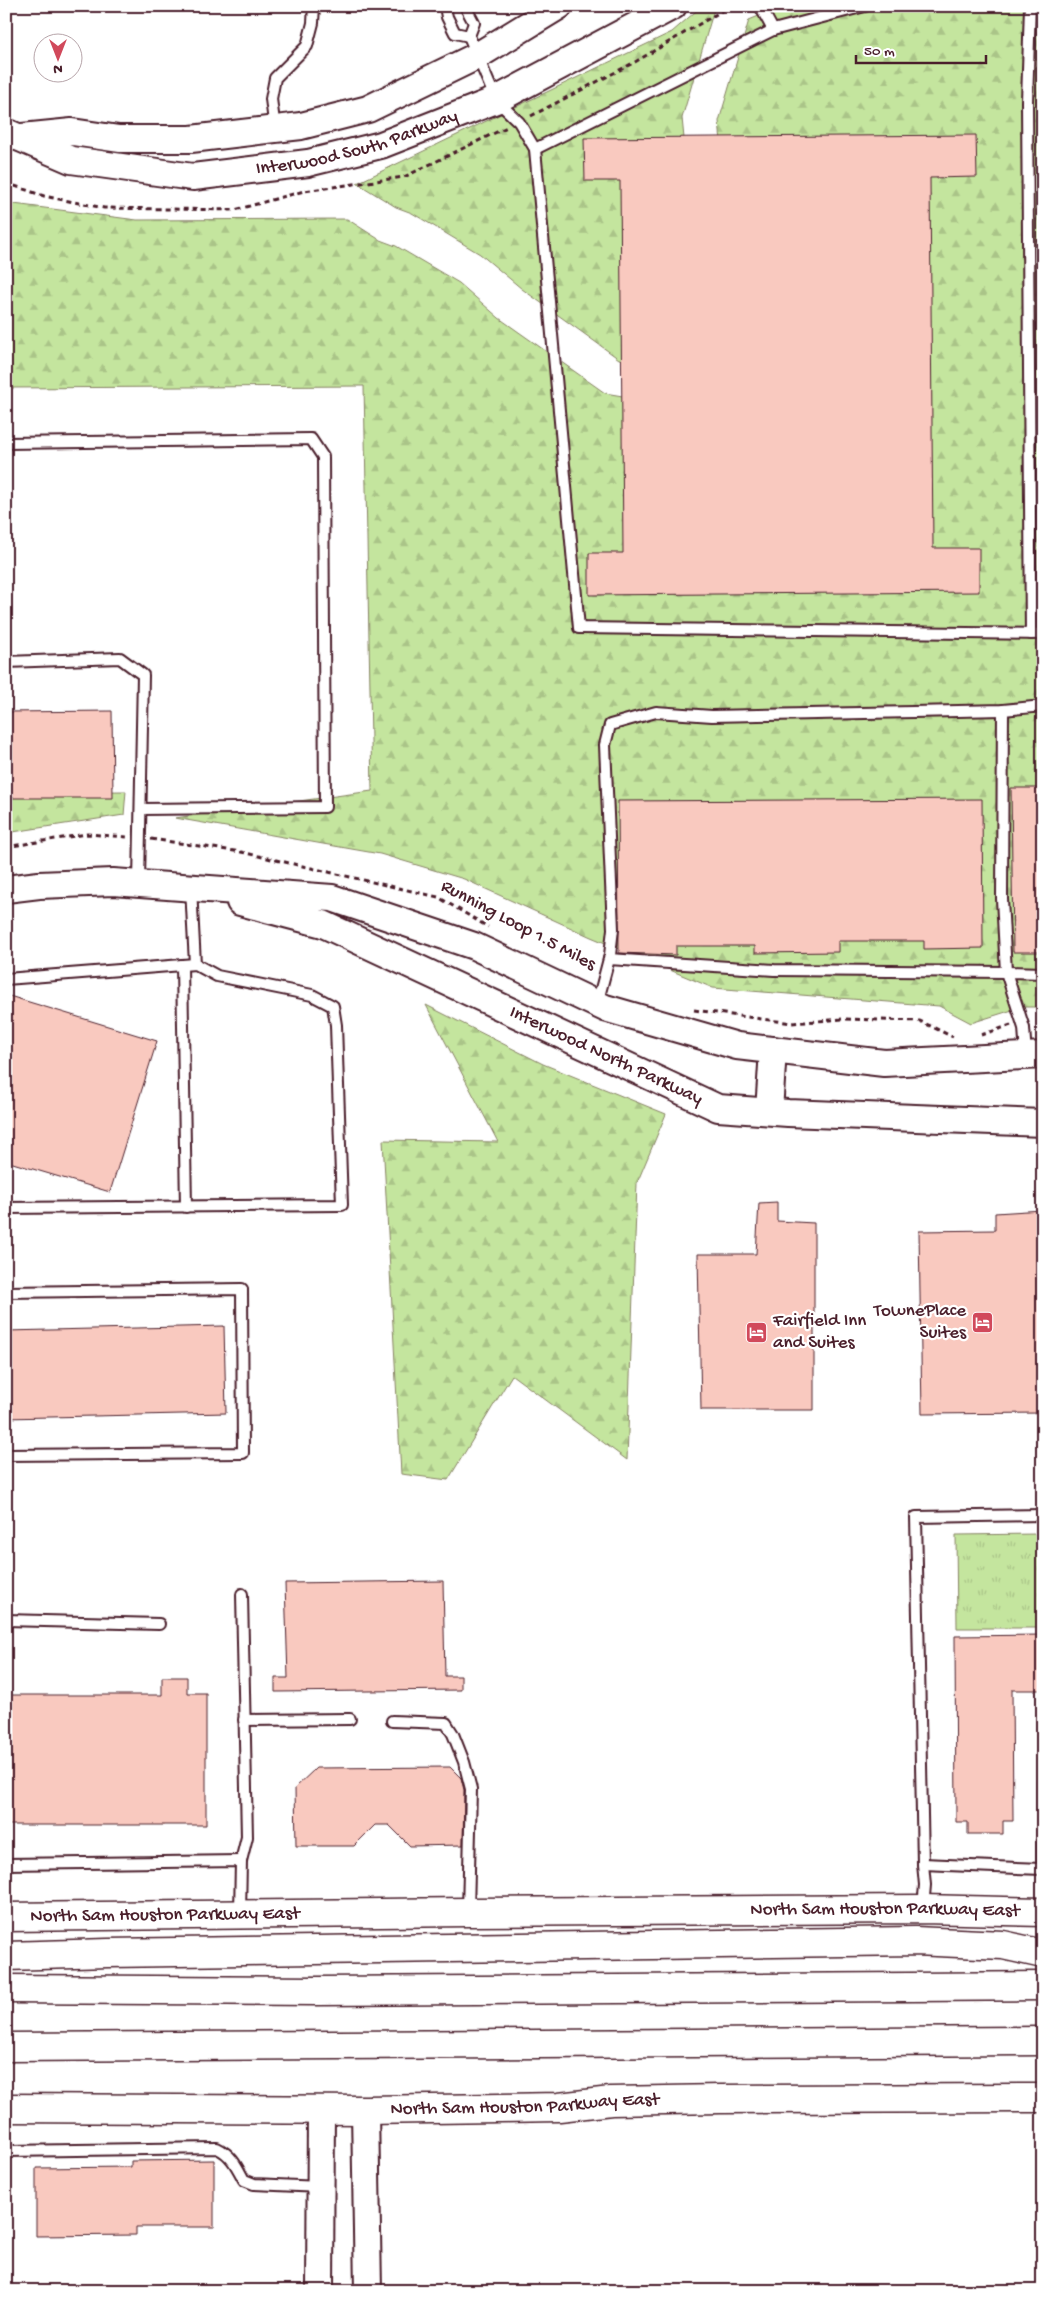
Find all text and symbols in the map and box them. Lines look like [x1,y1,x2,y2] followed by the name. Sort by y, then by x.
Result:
[32,32,82,82] north arrow
[856,32,986,64] scale bar
[864,43,895,61] text: 50 m
[53,60,63,77] text: N
[255,104,462,181] street label: Interwood South Parkway
[437,875,600,977] street label: Running Loop 1.5 Miles
[506,1001,707,1111] street label: Interwood North Parkway
[873,1300,967,1345] place label: TownePlace Suites
[772,1310,866,1355] place label: Fairfield Inn and Suites
[970,1310,994,1334] hotel icon: TownePlace Suites
[745,1320,769,1344] hotel icon: Fairfield Inn and Suites
[750,1897,1022,1923] street label: North Sam Houston Parkway East
[30,1902,302,1928] street label: North Sam Houston Parkway East
[390,2089,662,2121] street label: North Sam Houston Parkway East

